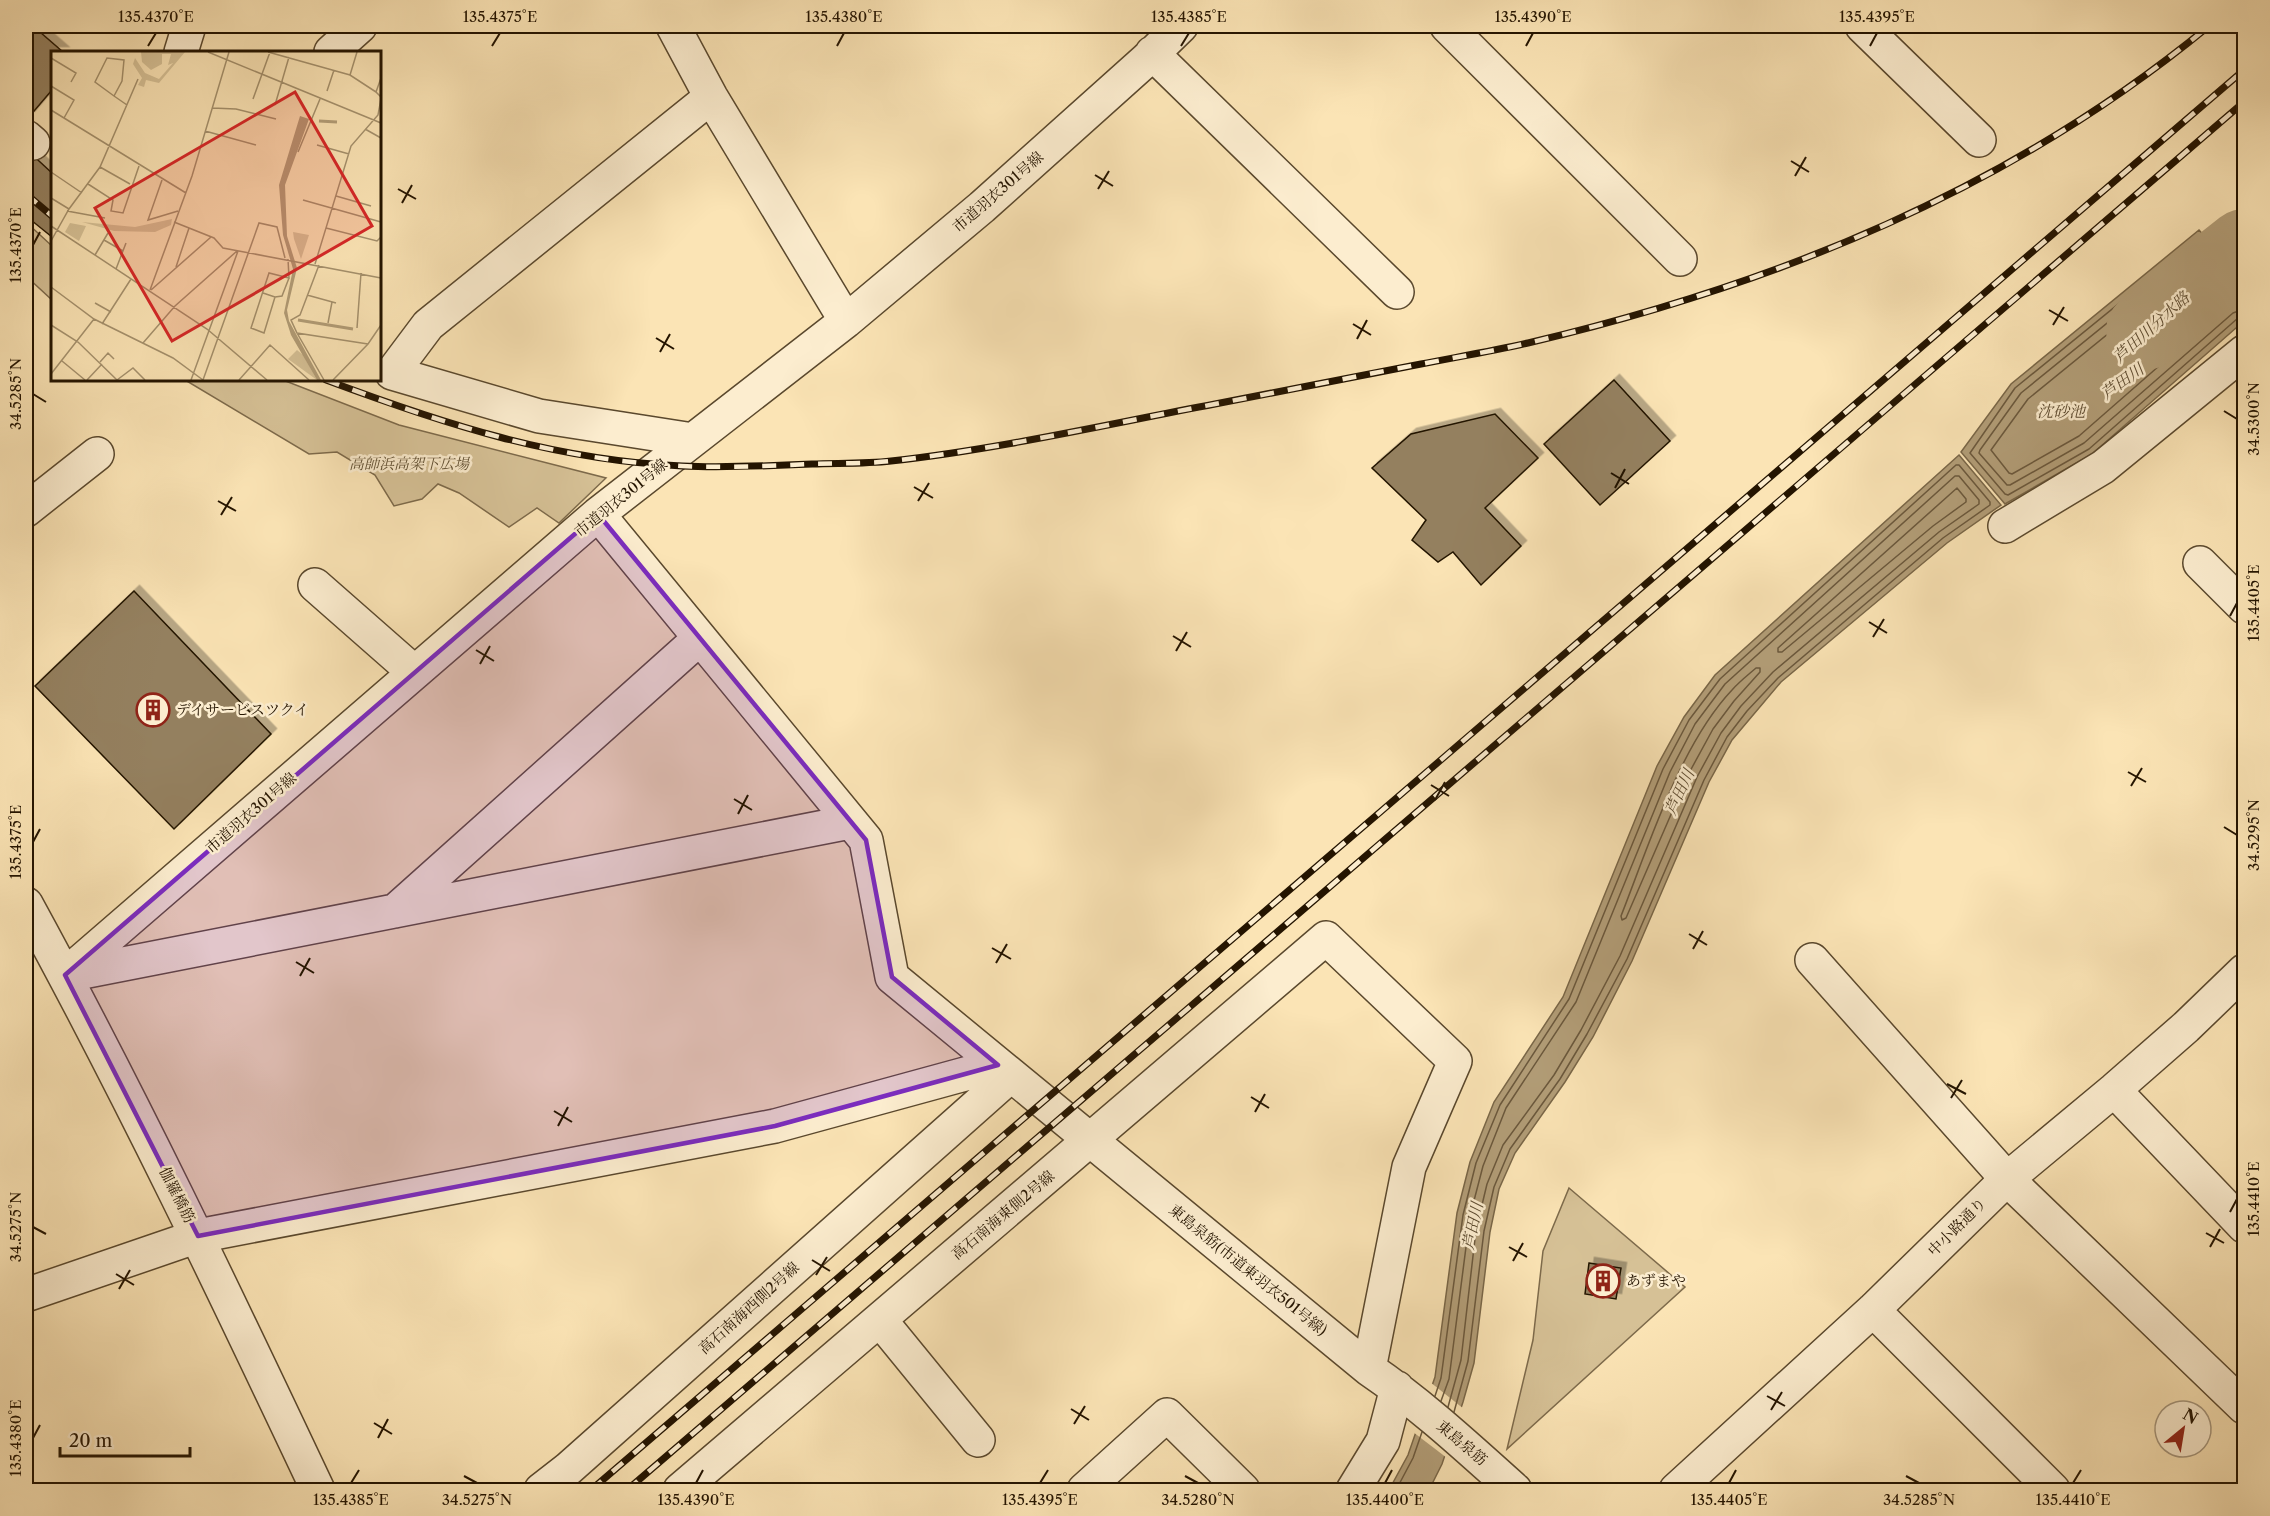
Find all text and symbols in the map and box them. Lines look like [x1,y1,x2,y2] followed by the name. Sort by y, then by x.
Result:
[118,7,194,26] text: 135.4370°E
[463,7,537,26] text: 135.4375°E
[805,7,883,26] text: 135.4380°E
[1151,7,1227,26] text: 135.4385°E
[1494,7,1572,26] text: 135.4390°E
[1839,7,1915,26] text: 135.4395°E
[51,51,381,381] inset map
[948,147,1047,236] street label: 市道羽衣301号線
[6,207,25,283] text: 135.4370°E
[2109,287,2194,367] water label: 芦田川分水路
[6,358,25,430] text: 34.5285°N
[2097,358,2149,403] water label: 芦田川
[2244,382,2263,456] text: 34.5300°N
[2037,401,2087,421] water label: 沈砂池
[349,454,471,473] park label: 高師浜高架下広場
[570,454,671,541] street label: 市道羽衣301号線
[2244,565,2263,641] text: 135.4405°E
[135,692,171,728] building icon: デイサービスツクイ
[176,700,309,719] place label: デイサービスツクイ
[1660,764,1699,818] water label: 芦田川
[201,768,300,857] street label: 市道羽衣301号線
[2244,799,2263,871] text: 34.5295°N
[6,805,25,879] text: 135.4375°E
[2244,1161,2263,1237] text: 135.4410°E
[155,1164,200,1226] street label: 伽羅橋筋
[947,1166,1058,1263] street label: 高石南海東側2号線
[6,1192,25,1262] text: 34.5275°N
[1923,1193,1990,1260] street label: 中小路通り
[1457,1198,1487,1252] water label: 芦田川
[1165,1200,1331,1339] street label: 東島泉筋(市道東羽衣501号線)
[695,1258,803,1358] street label: 高石南海西側2号線
[1585,1263,1621,1299] building icon: あずまや
[1626,1271,1686,1290] place label: あずまや
[6,1399,25,1477] text: 135.4380°E
[2153,1399,2213,1459] north arrow
[2179,1404,2202,1428] text: N
[1433,1416,1491,1469] street label: 東島泉筋
[60,1420,190,1458] scale bar
[69,1430,113,1452] text: 20 m
[313,1490,389,1509] text: 135.4385°E
[442,1490,512,1509] text: 34.5275°N
[657,1490,735,1509] text: 135.4390°E
[1002,1490,1078,1509] text: 135.4395°E
[1161,1490,1235,1509] text: 34.5280°N
[1346,1490,1424,1509] text: 135.4400°E
[1691,1490,1767,1509] text: 135.4405°E
[1883,1490,1955,1509] text: 34.5285°N
[2035,1490,2111,1509] text: 135.4410°E

